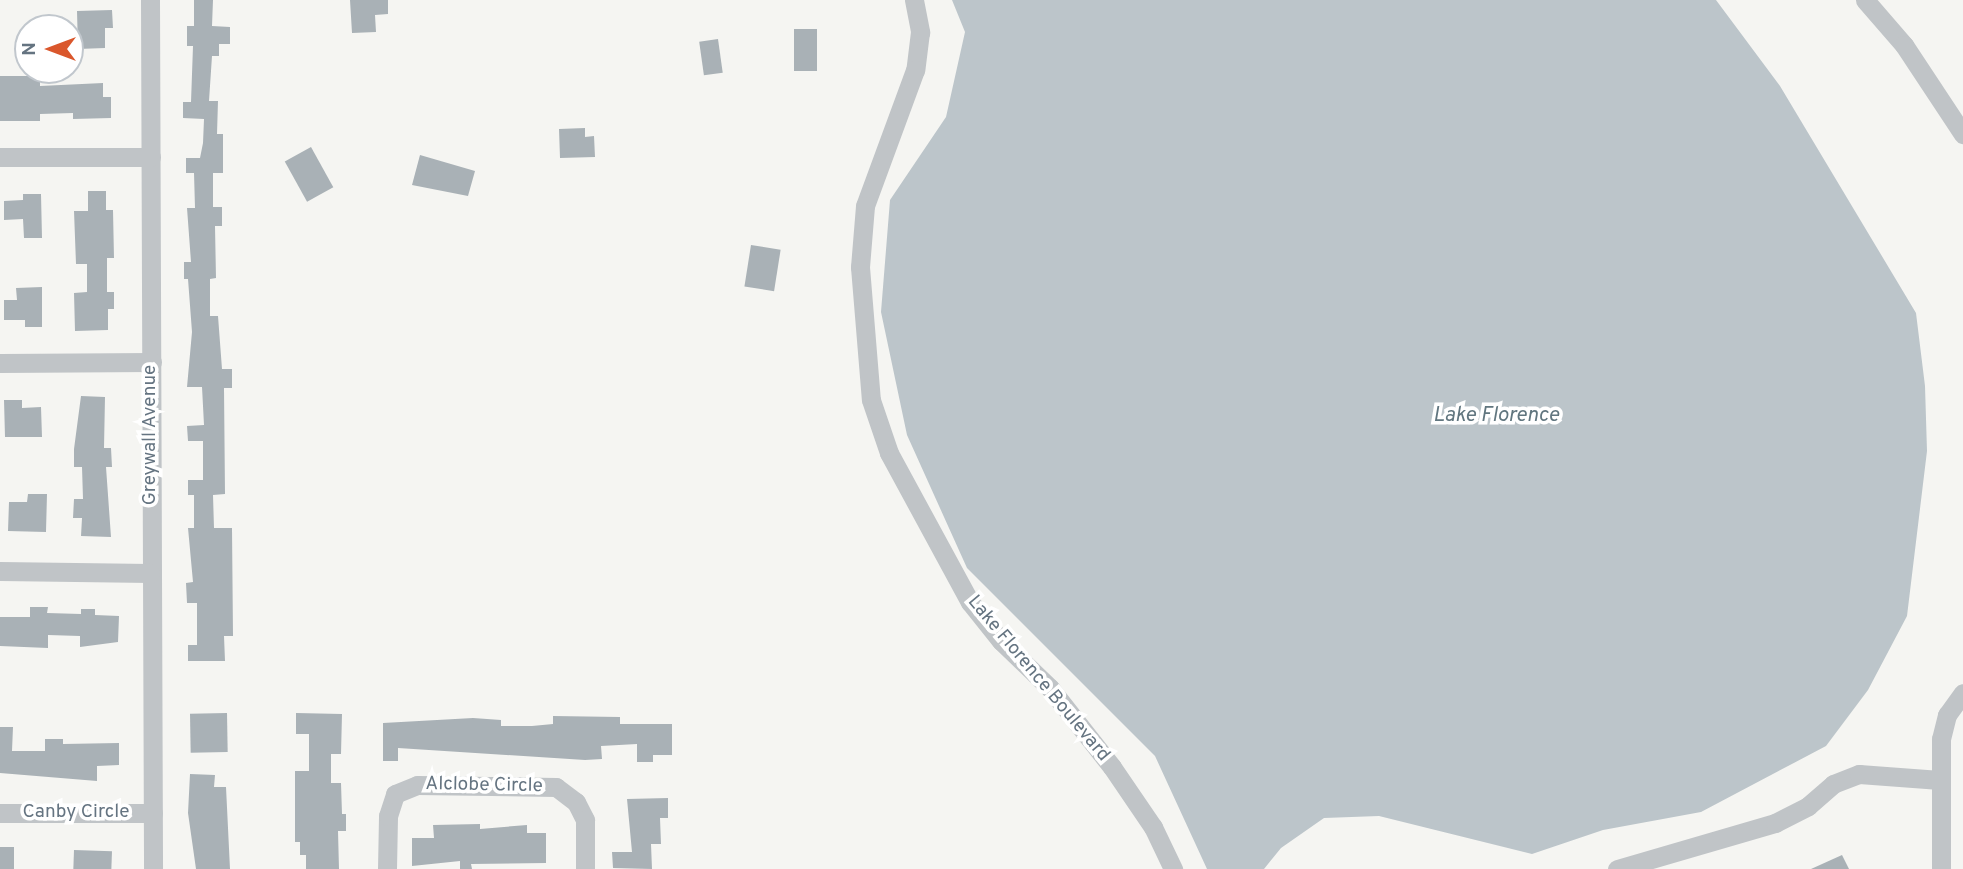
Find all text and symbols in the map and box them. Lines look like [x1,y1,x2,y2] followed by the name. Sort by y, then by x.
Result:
[14,14,84,84] north arrow
[18,42,42,56] text: N
[140,364,162,506] street label: Greywall Avenue
[1433,403,1559,429] water label: Lake Florence
[962,591,1114,767] street label: Lake Florence Boulevard
[425,774,543,798] street label: Alclobe Circle
[22,802,130,824] street label: Canby Circle

